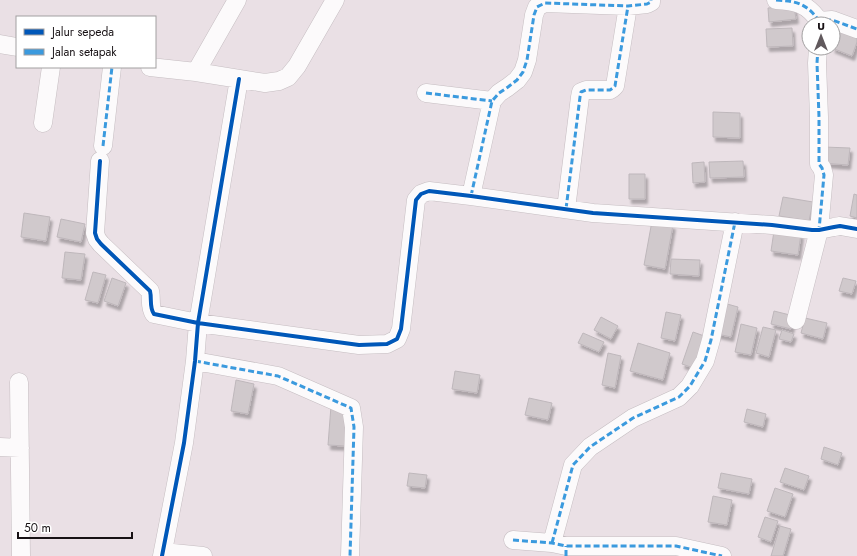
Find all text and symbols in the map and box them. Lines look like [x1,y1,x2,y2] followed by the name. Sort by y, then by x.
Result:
[16,16,156,68] legend
[801,16,841,56] north arrow
[817,18,825,34] text: U
[50,23,114,41] text: Jalur sepeda
[50,43,117,61] text: Jalan setapak
[18,514,132,540] scale bar
[24,519,51,537] text: 50 m

